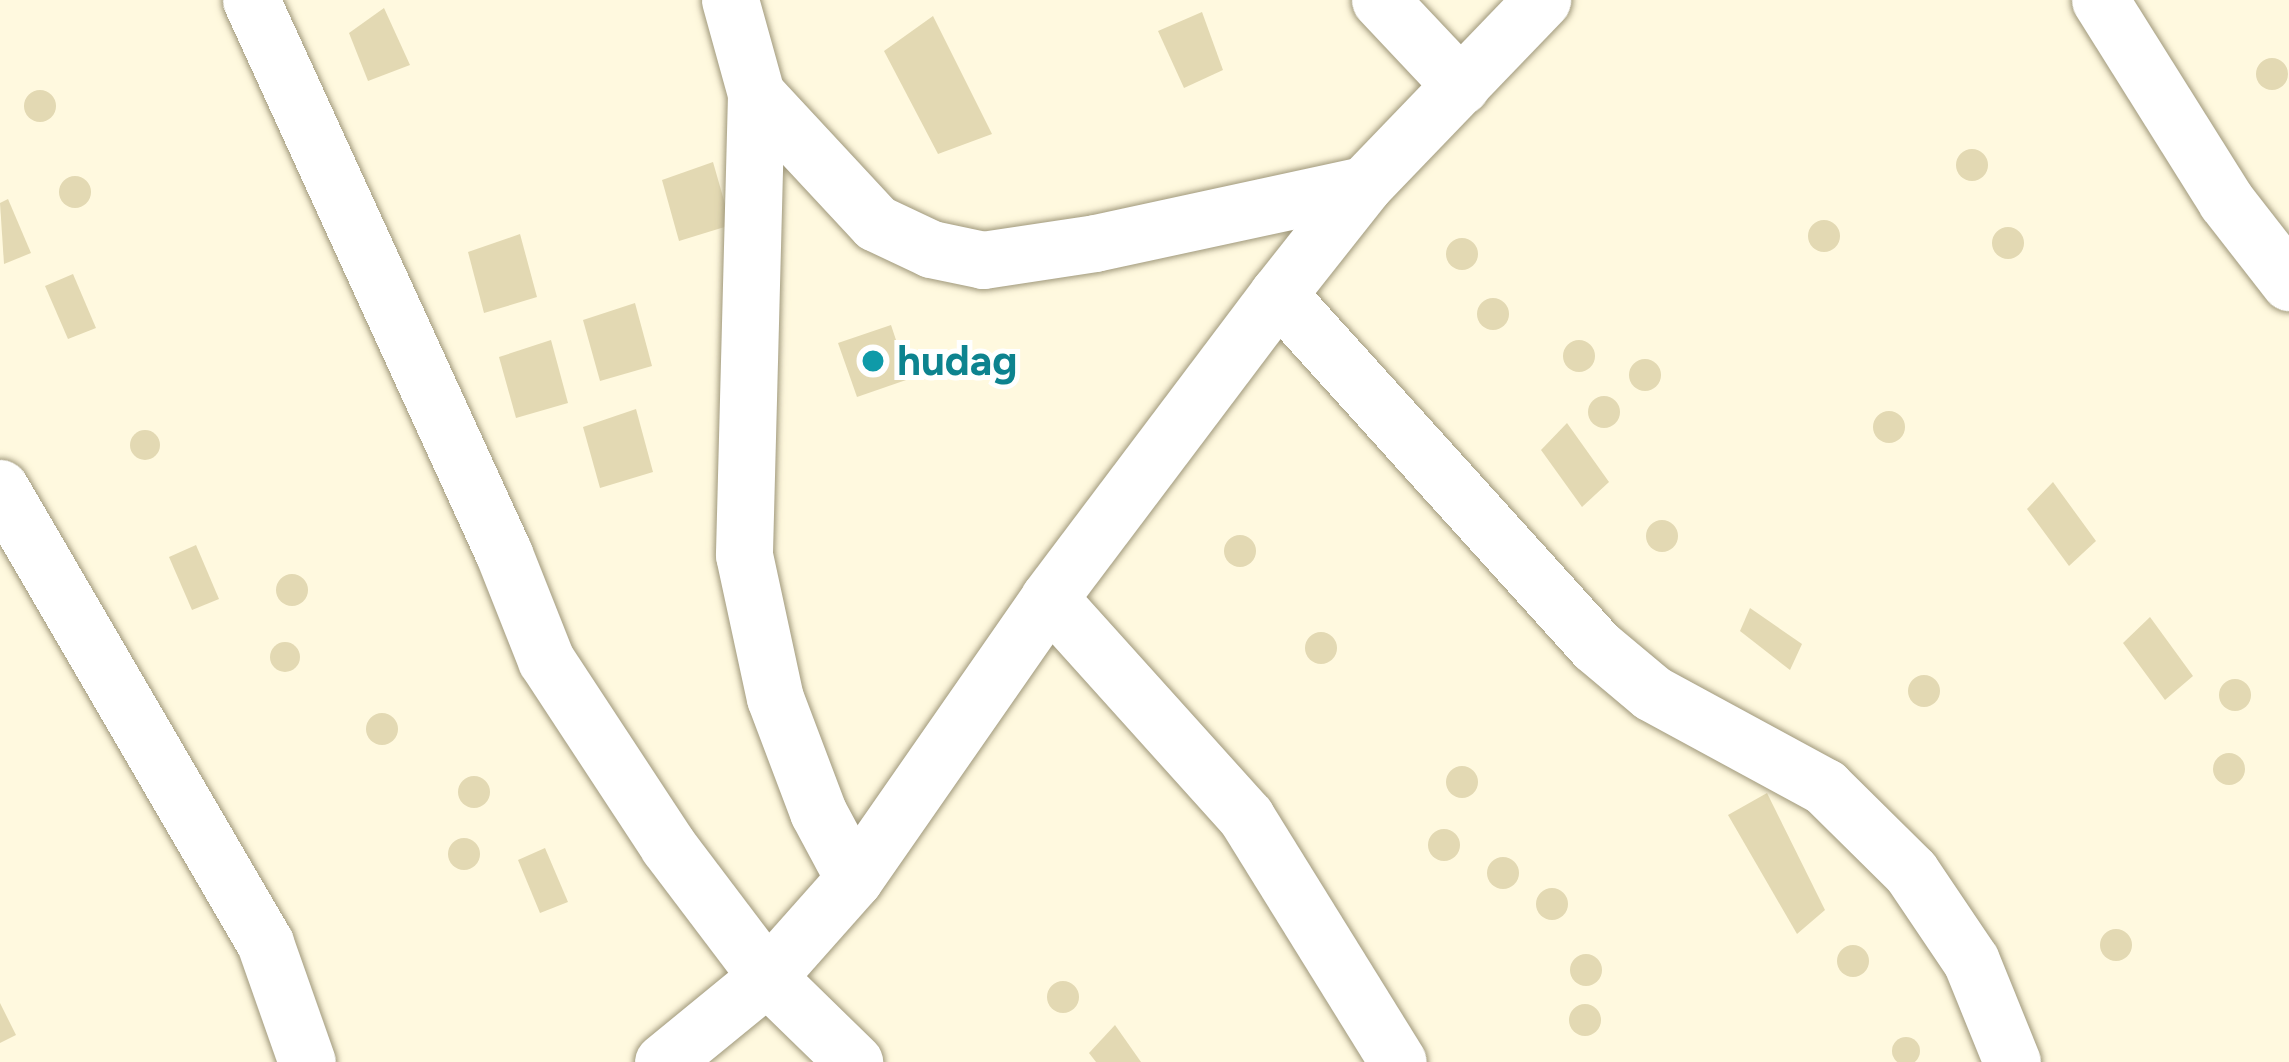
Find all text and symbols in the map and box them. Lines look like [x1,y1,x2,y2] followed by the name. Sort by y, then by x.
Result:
[897,336,1017,386] place label: hudag
[860,348,886,374] marker: hudag

